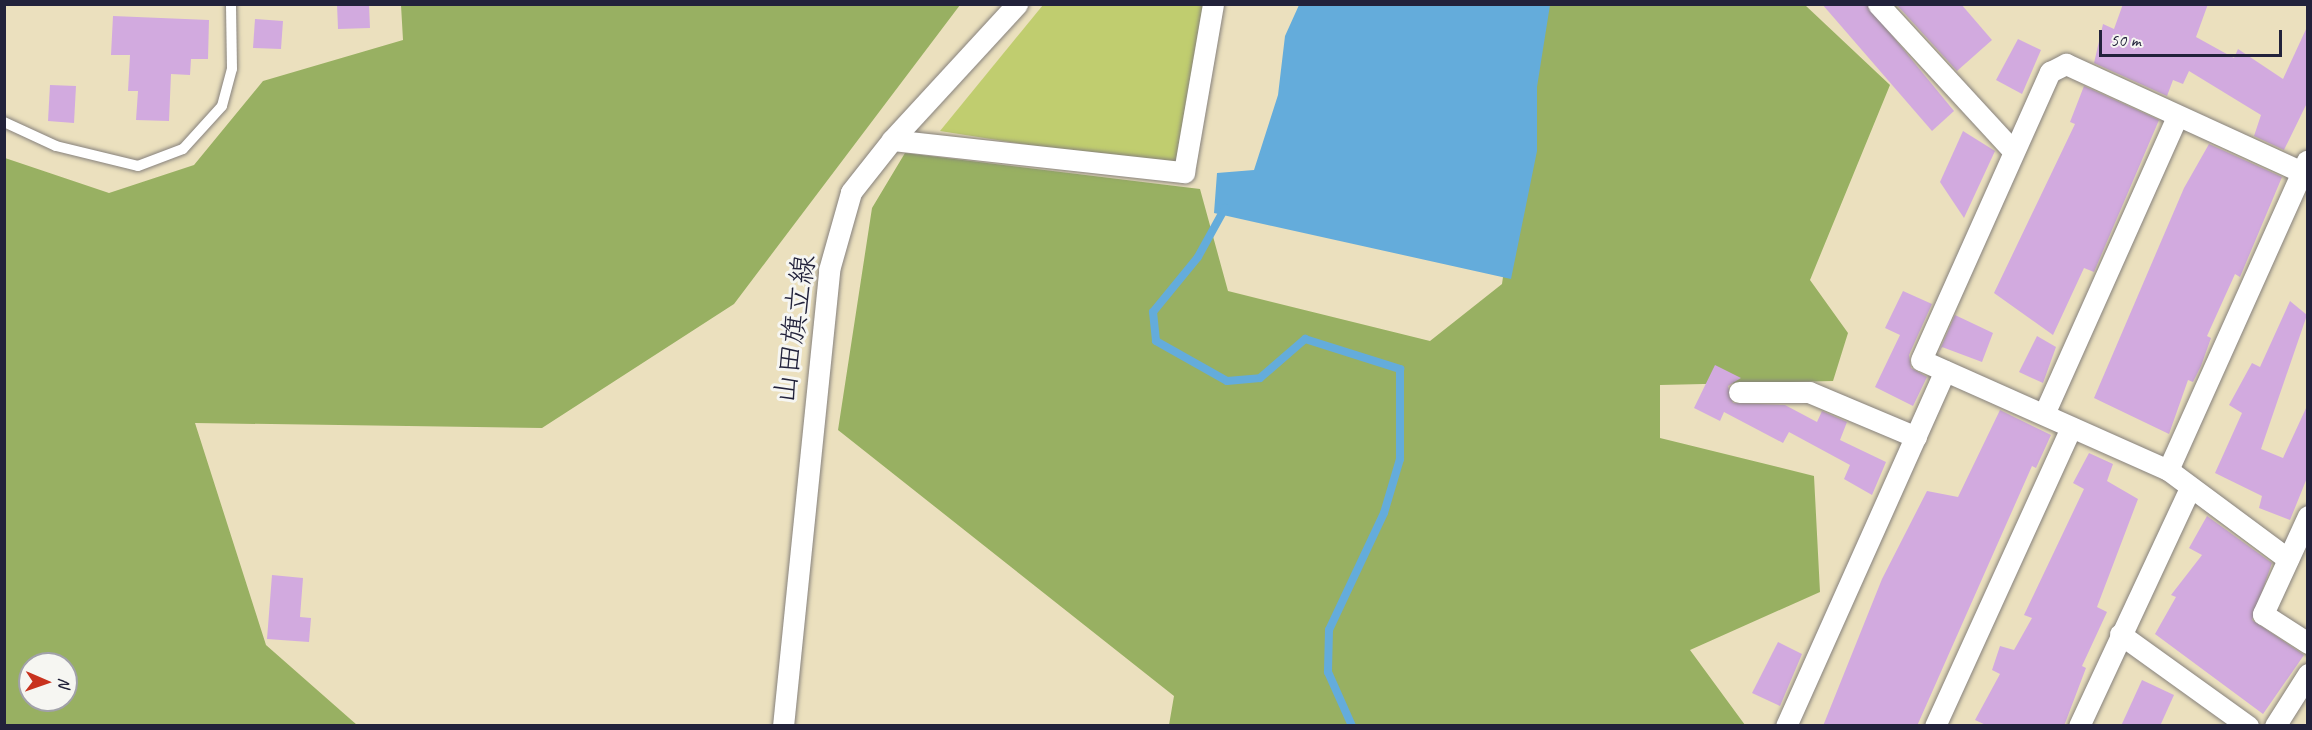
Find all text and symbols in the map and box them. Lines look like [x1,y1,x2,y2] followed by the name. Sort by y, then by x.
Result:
[2102,18,2285,56] scale bar
[2110,29,2141,51] text: 50 m
[766,252,822,406] street label: 山田旗立線
[18,652,78,712] north arrow
[54,677,74,688] text: N

